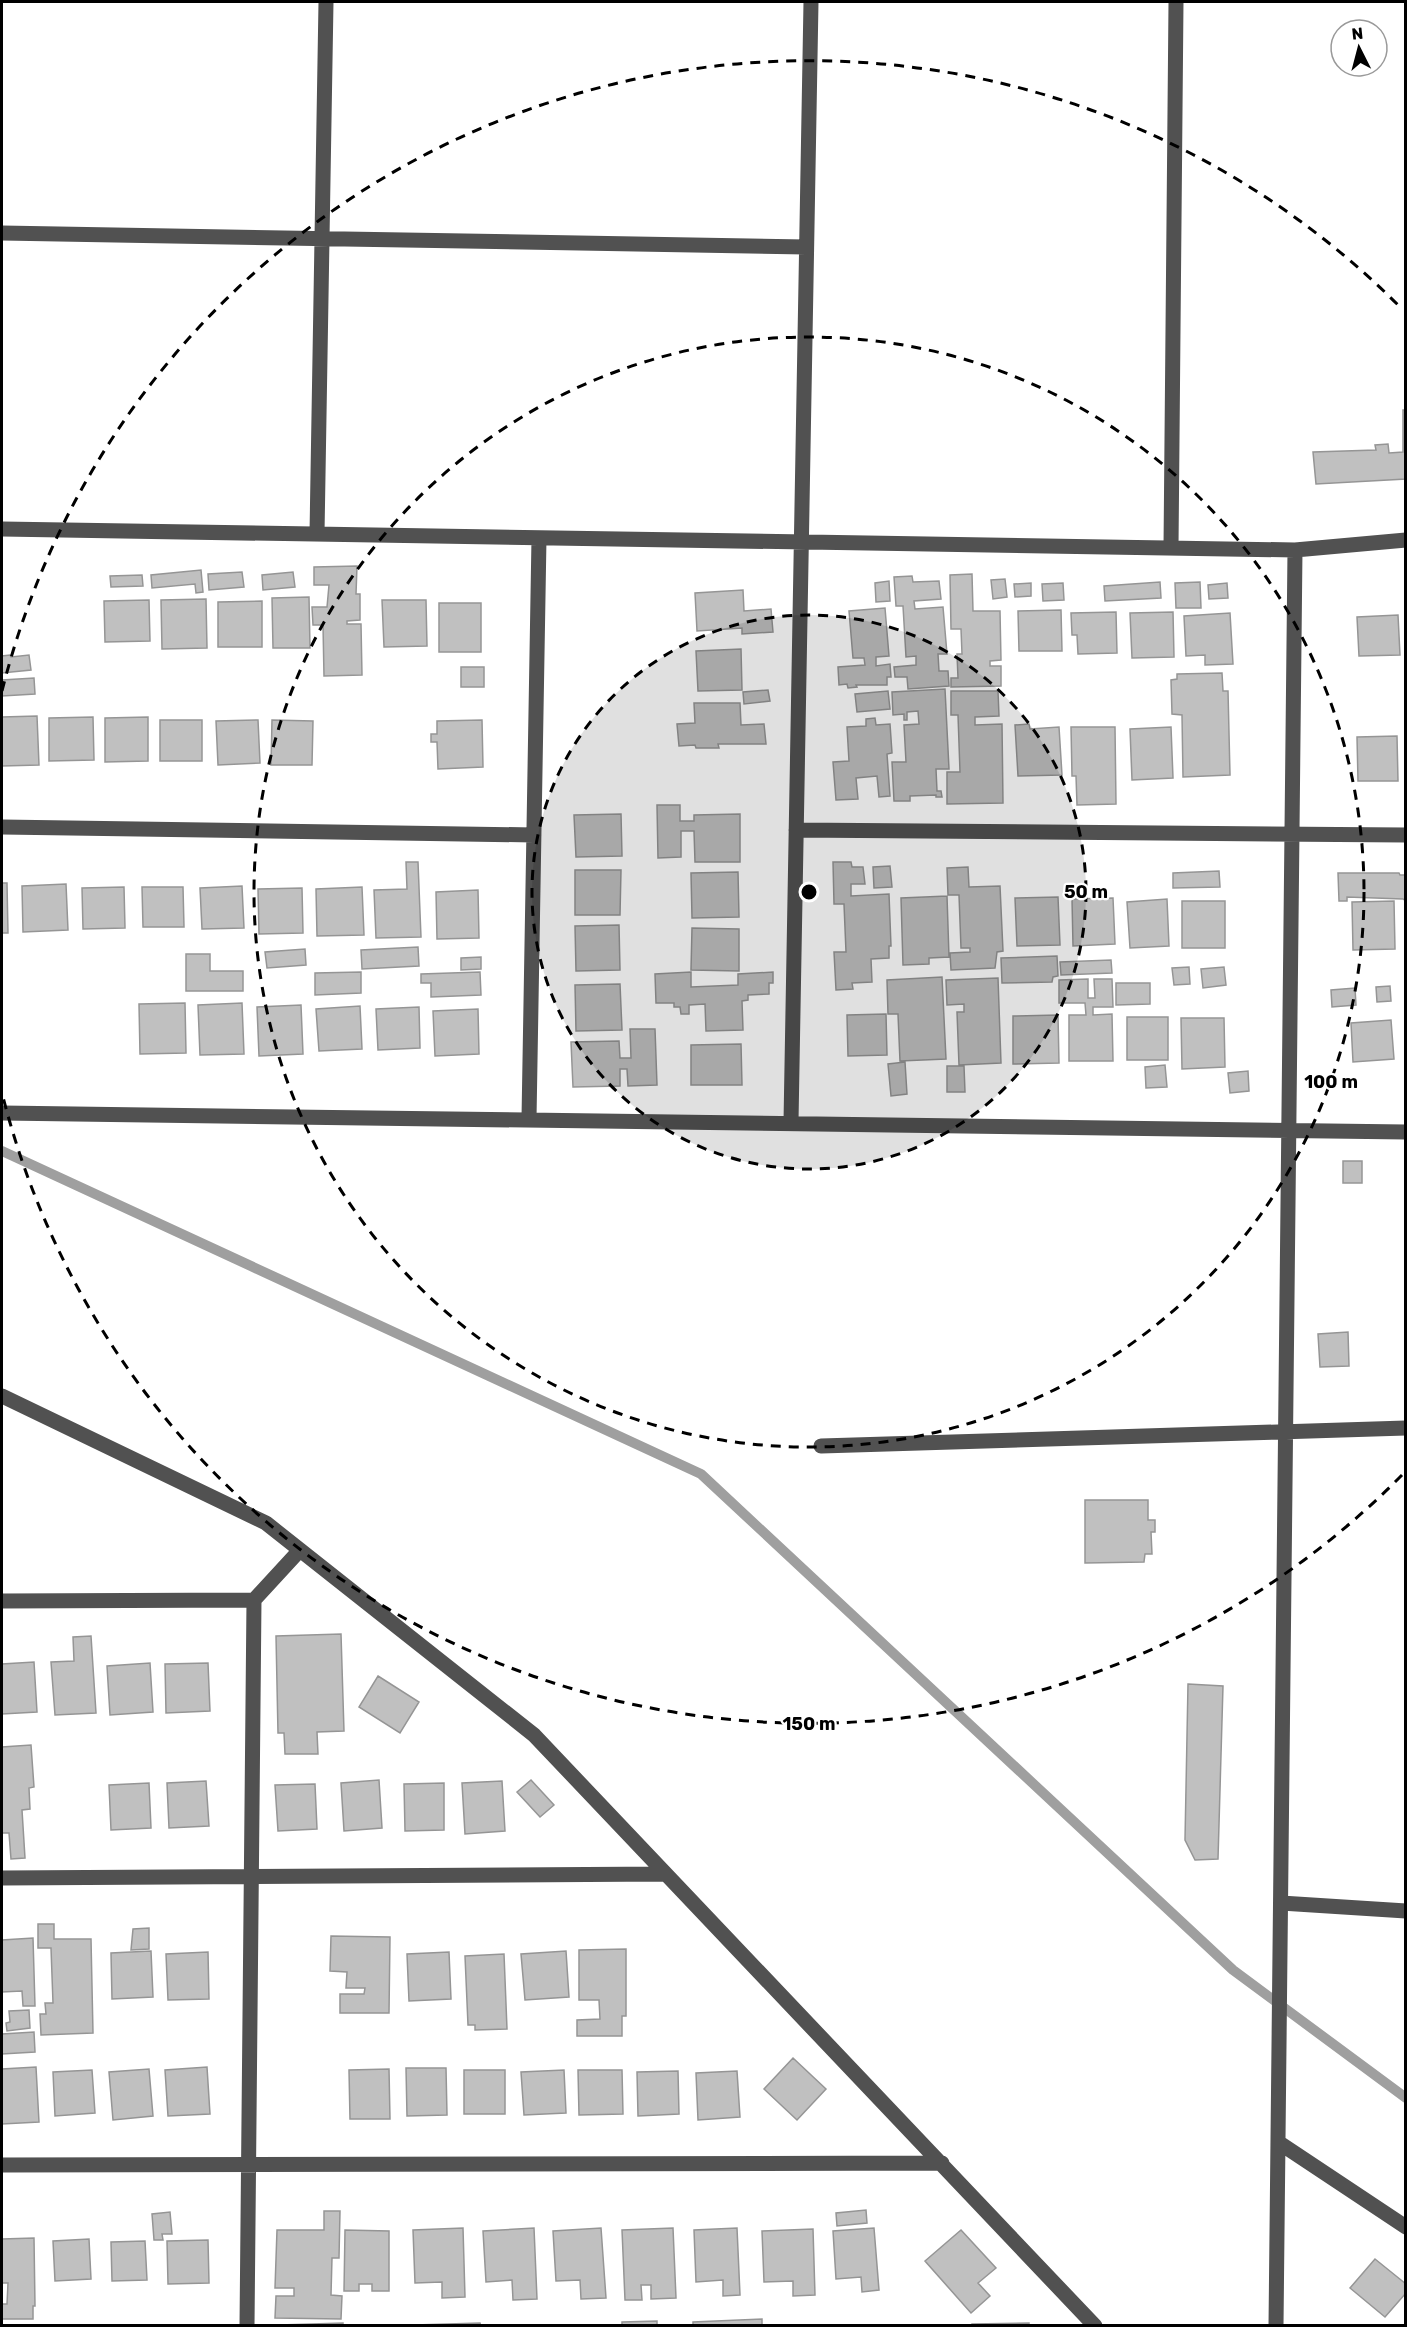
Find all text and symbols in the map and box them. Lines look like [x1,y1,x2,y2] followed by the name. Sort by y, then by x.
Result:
[1329,18,1389,78] north arrow
[1351,24,1364,44] text: N
[1064,881,1108,903] text: 50 m
[799,882,819,902] centre of rings
[1304,1071,1358,1093] text: 100 m
[782,1713,836,1735] text: 150 m

